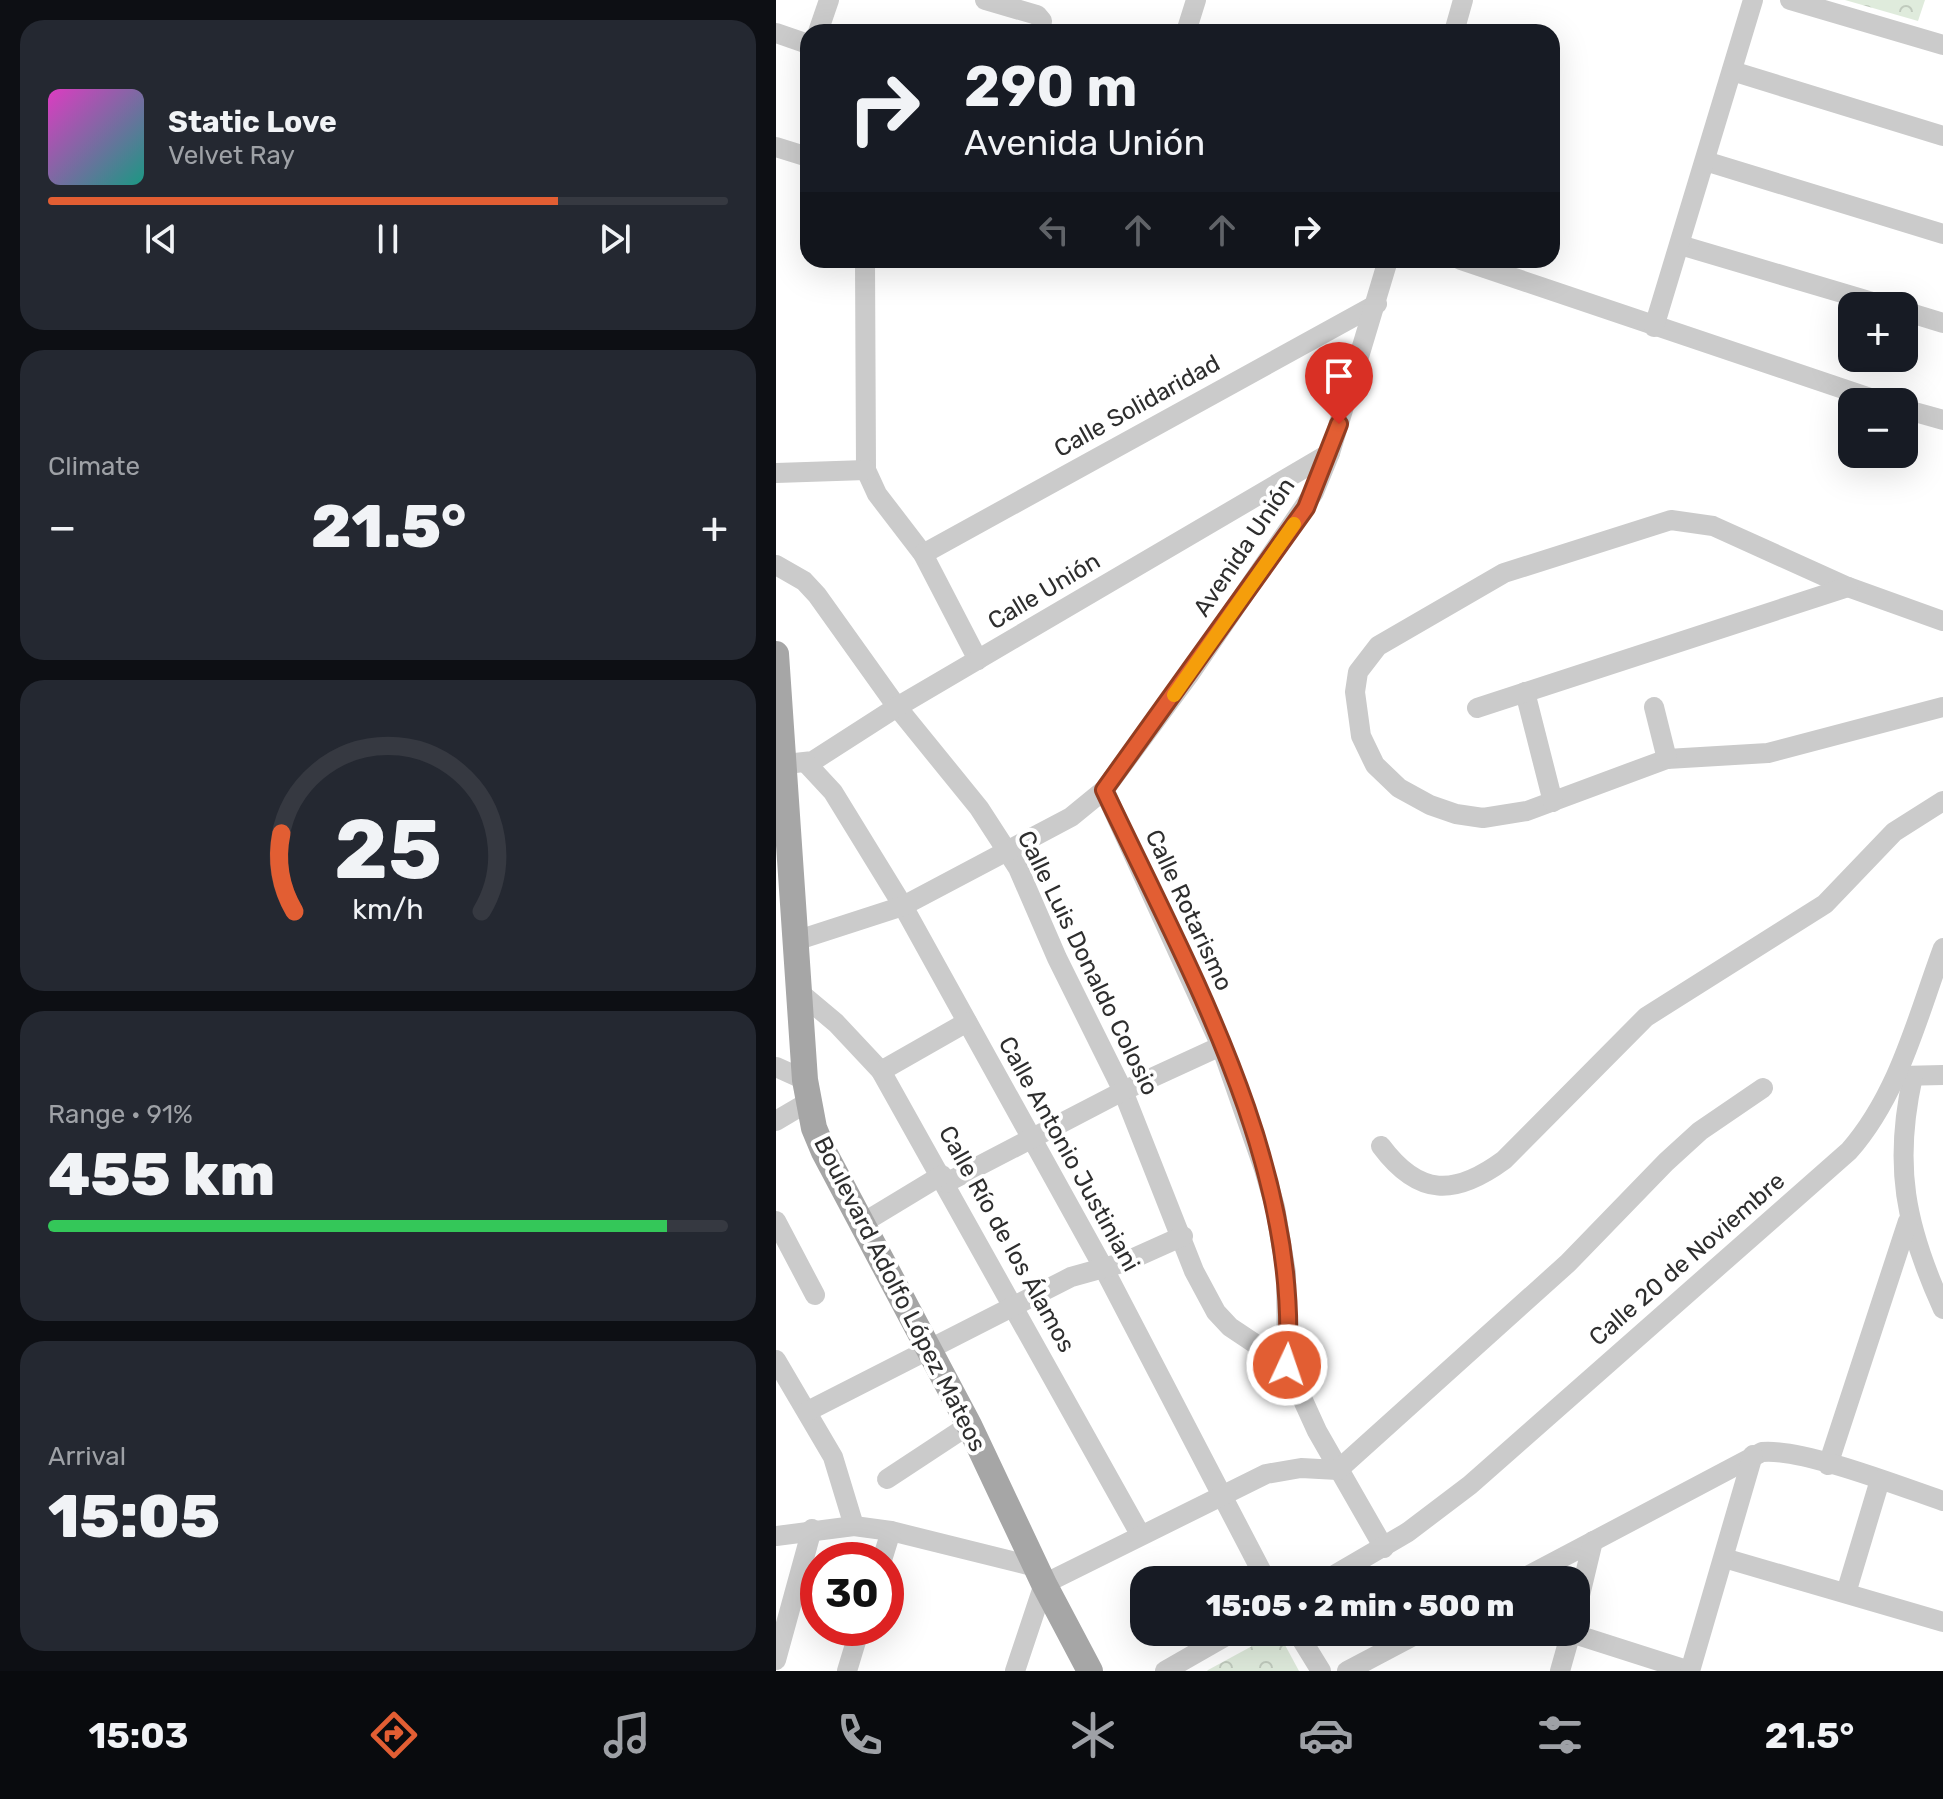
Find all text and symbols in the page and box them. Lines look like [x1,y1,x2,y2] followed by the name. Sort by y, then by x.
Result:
[964,54,1138,120] text: 290 m
[832,56,936,160] icon: right
[168,104,337,140] text: Static Love
[964,121,1205,164] text: Avenida Unión
[168,140,295,171] text: Velvet Ray
[1032,208,1076,252] icon: left
[1116,208,1160,252] icon: ahead
[1200,208,1244,252] icon: ahead
[1284,208,1328,252] icon: right
[139,217,183,261] icon: previous
[366,217,410,261] icon: pause
[593,217,637,261] icon: next
[1838,292,1918,468] map controls
[1838,292,1918,372] button: +
[1305,342,1373,424] pin
[1049,349,1225,463] street label: Calle Solidaridad
[1317,354,1361,398] icon: arrive
[1838,388,1918,468] button: −
[48,451,140,482] text: Climate
[1187,472,1301,622] street label: Avenida Unión
[311,491,466,562] text: 21.5°
[48,501,77,553] text: −
[701,501,728,553] text: +
[983,547,1105,635] street label: Calle Unión
[334,799,442,898] text: 25
[1139,825,1239,995] street label: Calle Rotarismo
[1012,826,1164,1100] street label: Calle Luis Donaldo Colosio
[352,892,424,926] text: km/h
[993,1032,1145,1276] street label: Calle Antonio Justiniani
[48,1099,193,1130] text: Range · 91%
[933,1121,1081,1357] street label: Calle Río de los Álamos
[808,1132,992,1456] street label: Boulevard Adolfo López Mateos
[48,1139,275,1210] text: 455 km
[1584,1167,1790,1351] street label: Calle 20 de Noviembre
[1245,1323,1329,1407] position arrow
[48,1441,126,1472] text: Arrival
[48,1481,220,1552] text: 15:05
[800,1542,904,1646] speed limit sign: 30
[1206,1588,1514,1624] text: 15:05 · 2 min · 500 m
[366,1707,422,1763] icon: directions
[599,1707,655,1763] icon: music
[832,1707,888,1763] icon: phone
[1065,1707,1121,1763] icon: climate
[1298,1707,1354,1763] icon: car
[1532,1707,1588,1763] icon: filters
[89,1714,188,1757] text: 15:03
[1765,1714,1854,1757] text: 21.5°

